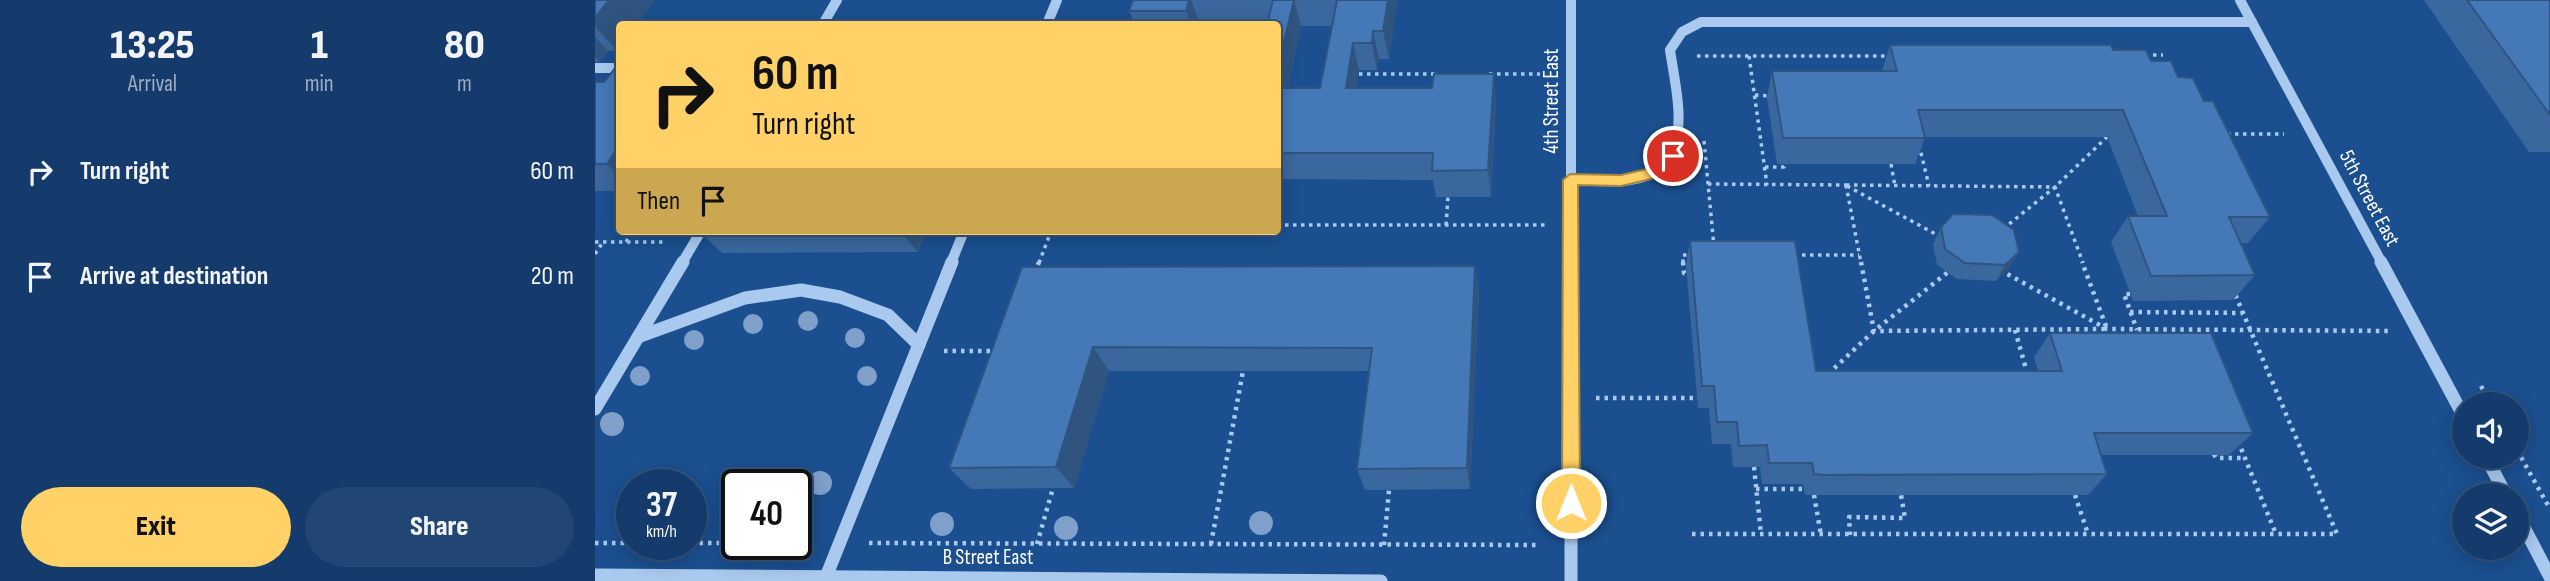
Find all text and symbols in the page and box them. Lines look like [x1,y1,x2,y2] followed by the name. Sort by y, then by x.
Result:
[110,20,195,71] text: 13:25
[311,20,328,71] text: 1
[444,20,485,71] text: 80
[752,45,839,104] text: 60 m
[1539,48,1564,154] street label: 4th Street East
[637,49,728,140] icon: right
[128,70,177,98] text: Arrival
[305,70,334,98] text: min
[457,70,472,98] text: m
[752,105,856,144] text: Turn right
[1643,126,1703,186] pin
[1654,137,1692,175] icon: arrive
[2334,146,2405,251] street label: 5th Street East
[21,153,59,191] icon: right
[80,156,169,187] text: Turn right
[530,156,574,187] text: 60 m
[694,182,732,220] icon: arrive
[637,186,680,217] text: Then
[21,258,59,296] icon: arrive
[80,261,268,292] text: Arrive at destination
[531,261,574,292] text: 20 m
[2452,392,2529,560] map controls
[2452,392,2529,469] button: sound
[1534,466,1608,540] position arrow
[721,469,812,560] speed limit sign: 40
[2452,483,2529,560] button: layers
[646,484,677,527] text: 37
[21,487,291,567] button: Exit
[305,487,574,567] button: Share
[646,521,677,542] text: km/h
[943,545,1033,570] street label: B Street East

